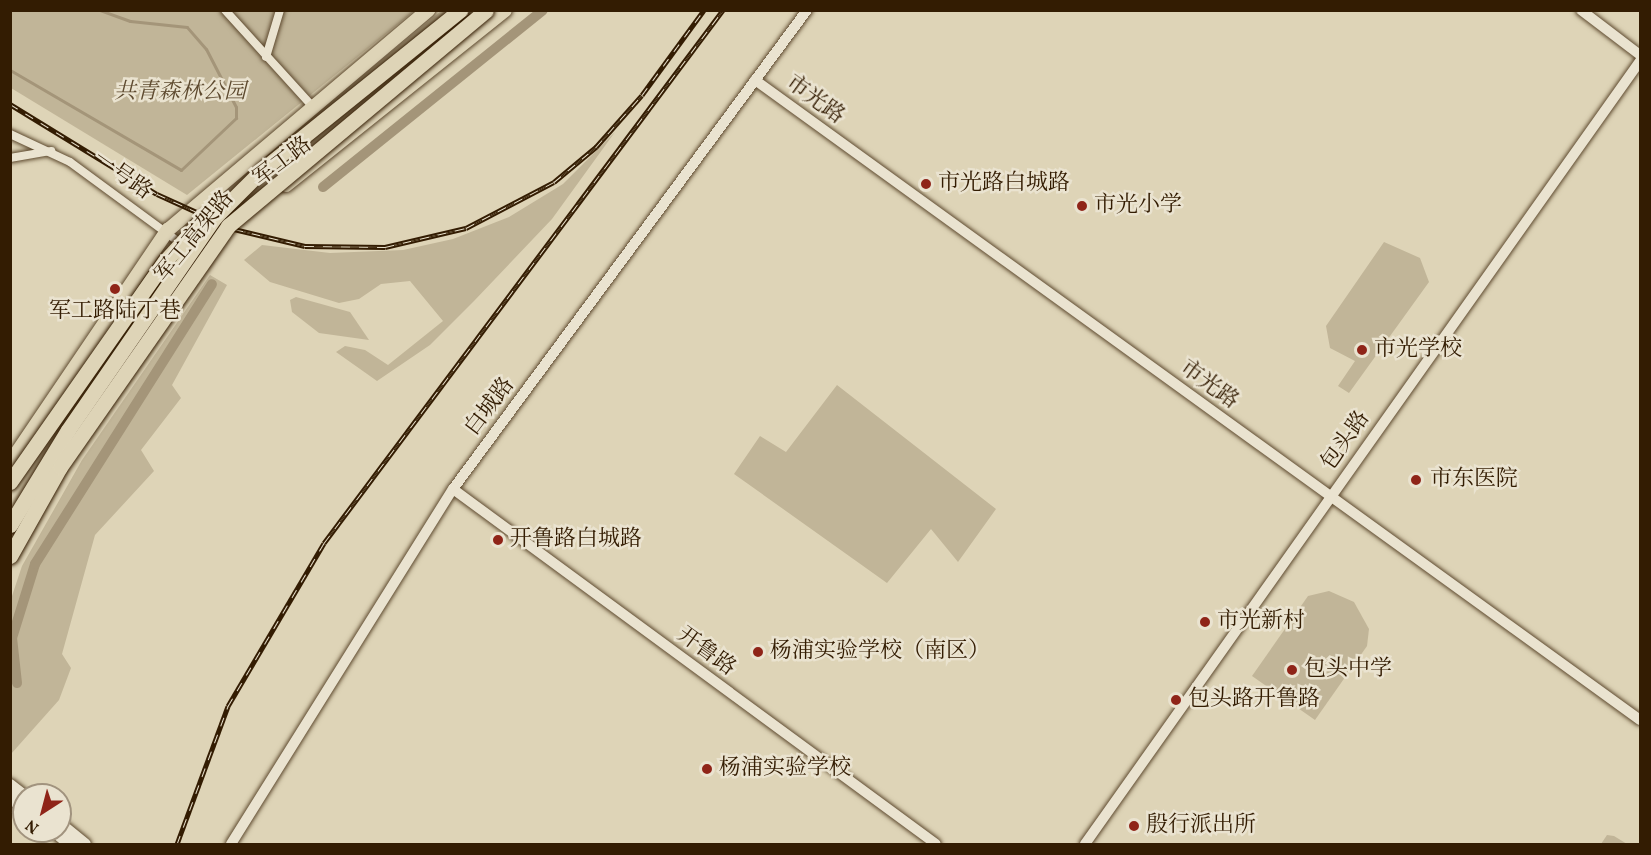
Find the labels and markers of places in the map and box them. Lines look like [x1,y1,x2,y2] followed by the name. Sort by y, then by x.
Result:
[938,171,1070,197] place label: 市光路白城路
[919,177,933,191] marker: 市光路白城路
[1094,193,1182,219] place label: 市光小学
[1075,199,1089,213] marker: 市光小学
[108,282,122,296] marker: 军工路陆丁巷
[49,299,181,325] place label: 军工路陆丁巷
[1374,337,1462,363] place label: 市光学校
[1355,343,1369,357] marker: 市光学校
[1430,467,1518,493] place label: 市东医院
[1407,471,1425,489] marker: 市东医院
[510,527,642,553] place label: 开鲁路白城路
[491,533,505,547] marker: 开鲁路白城路
[1217,609,1305,635] place label: 市光新村
[1198,615,1212,629] marker: 市光新村
[770,639,990,665] place label: 杨浦实验学校（南区）
[751,645,765,659] marker: 杨浦实验学校（南区）
[1304,657,1392,683] place label: 包头中学
[1285,663,1299,677] marker: 包头中学
[1188,687,1320,713] place label: 包头路开鲁路
[1169,693,1183,707] marker: 包头路开鲁路
[719,756,851,782] place label: 杨浦实验学校
[700,762,714,776] marker: 杨浦实验学校
[1146,813,1256,839] place label: 殷行派出所
[1127,819,1141,833] marker: 殷行派出所

